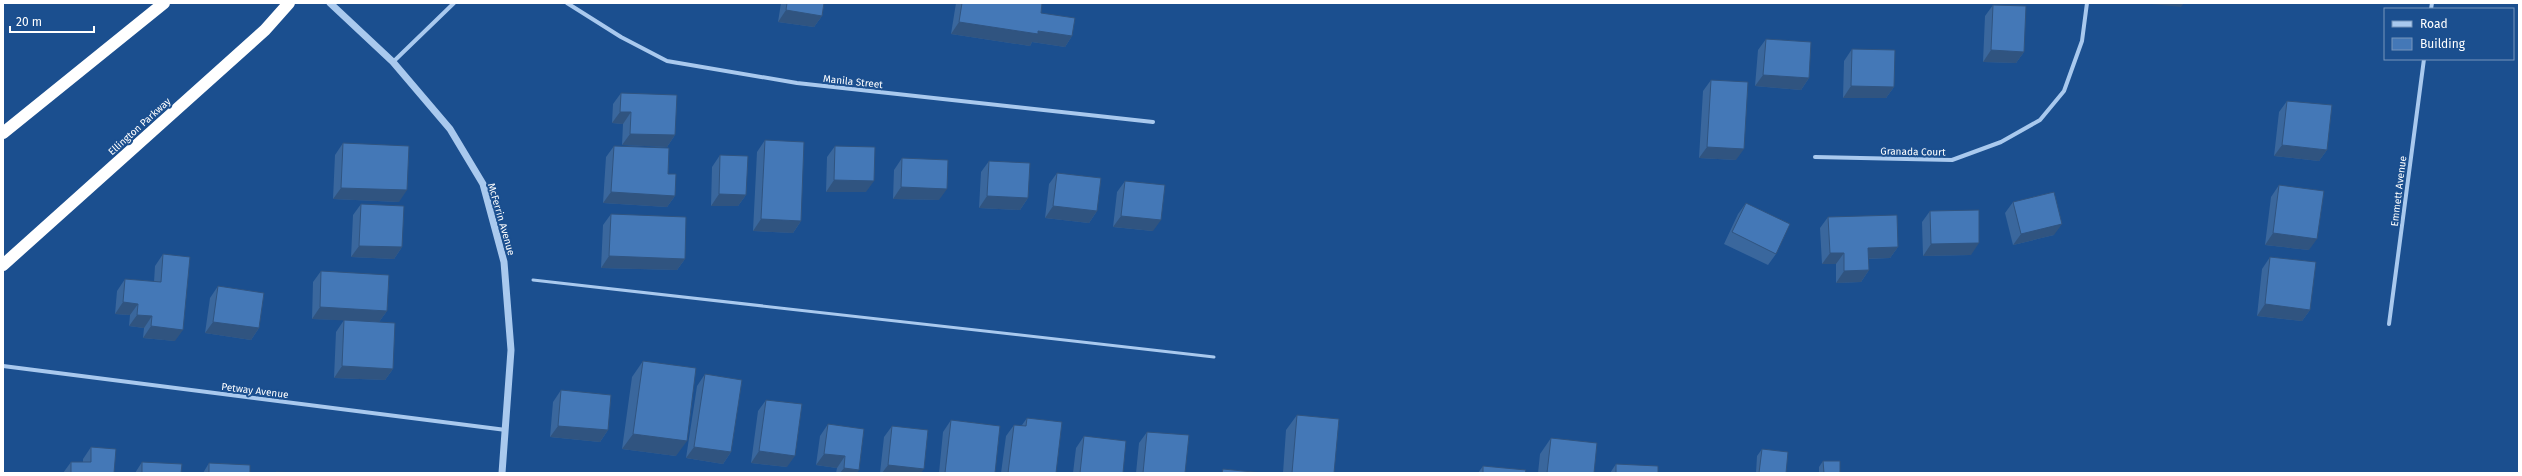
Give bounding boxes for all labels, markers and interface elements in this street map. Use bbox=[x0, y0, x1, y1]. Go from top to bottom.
scale bar bbox=[10, 8, 94, 34]
legend bbox=[2384, 8, 2514, 60]
text: 20 m bbox=[16, 15, 42, 29]
text: Road bbox=[2420, 17, 2448, 31]
text: Building bbox=[2420, 37, 2466, 51]
street label: Manila Street bbox=[822, 73, 884, 91]
street label: Ellington Parkway bbox=[106, 96, 173, 158]
street label: Granada Court bbox=[1880, 145, 1946, 159]
street label: Emmett Avenue bbox=[2389, 155, 2409, 227]
street label: McFerrin Avenue bbox=[485, 182, 517, 257]
street label: Petway Avenue bbox=[221, 381, 289, 401]

